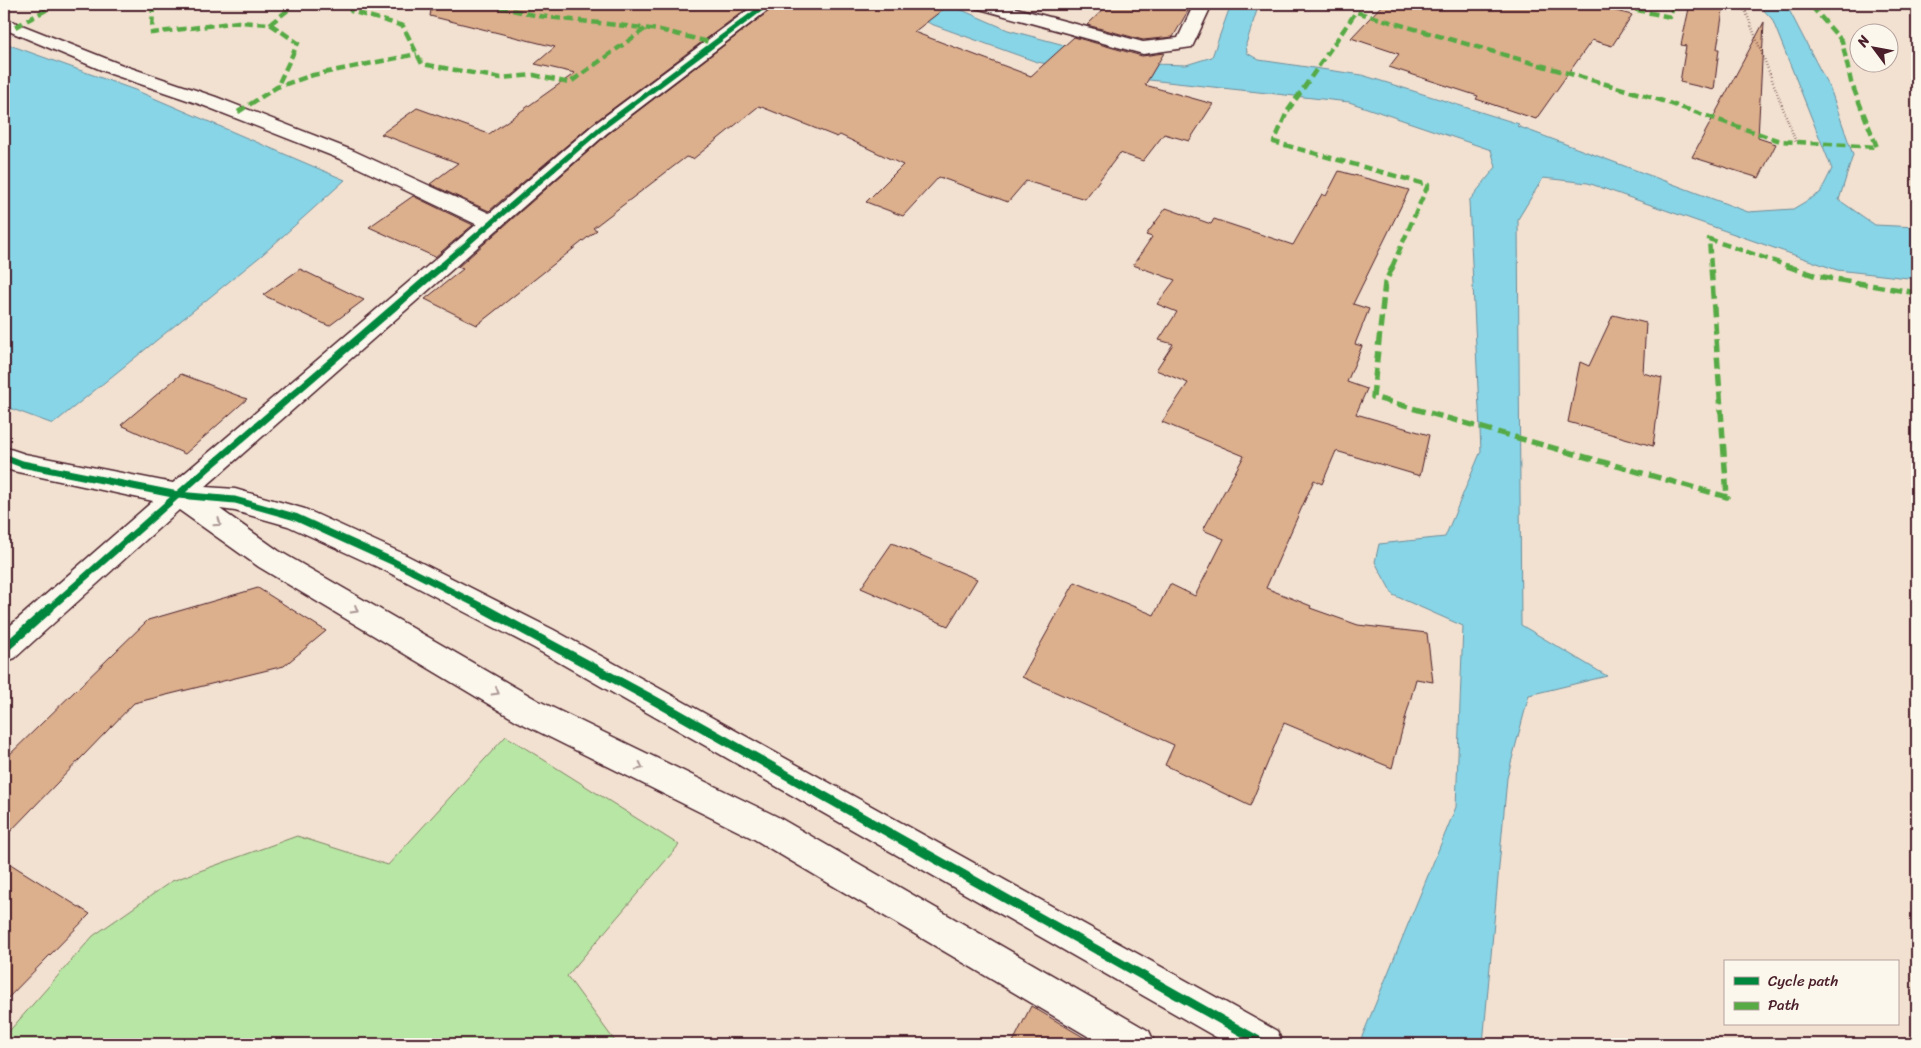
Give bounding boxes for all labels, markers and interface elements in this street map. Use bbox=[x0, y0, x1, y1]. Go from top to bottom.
north arrow bbox=[1848, 22, 1898, 72]
text: N bbox=[1850, 30, 1877, 53]
one-way arrow bbox=[212, 517, 222, 526]
one-way arrow bbox=[350, 604, 359, 614]
one-way arrow bbox=[490, 686, 499, 696]
one-way arrow bbox=[635, 761, 644, 771]
legend bbox=[1724, 960, 1898, 1026]
text: Cycle path bbox=[1768, 968, 1839, 994]
text: Path bbox=[1768, 992, 1799, 1018]

